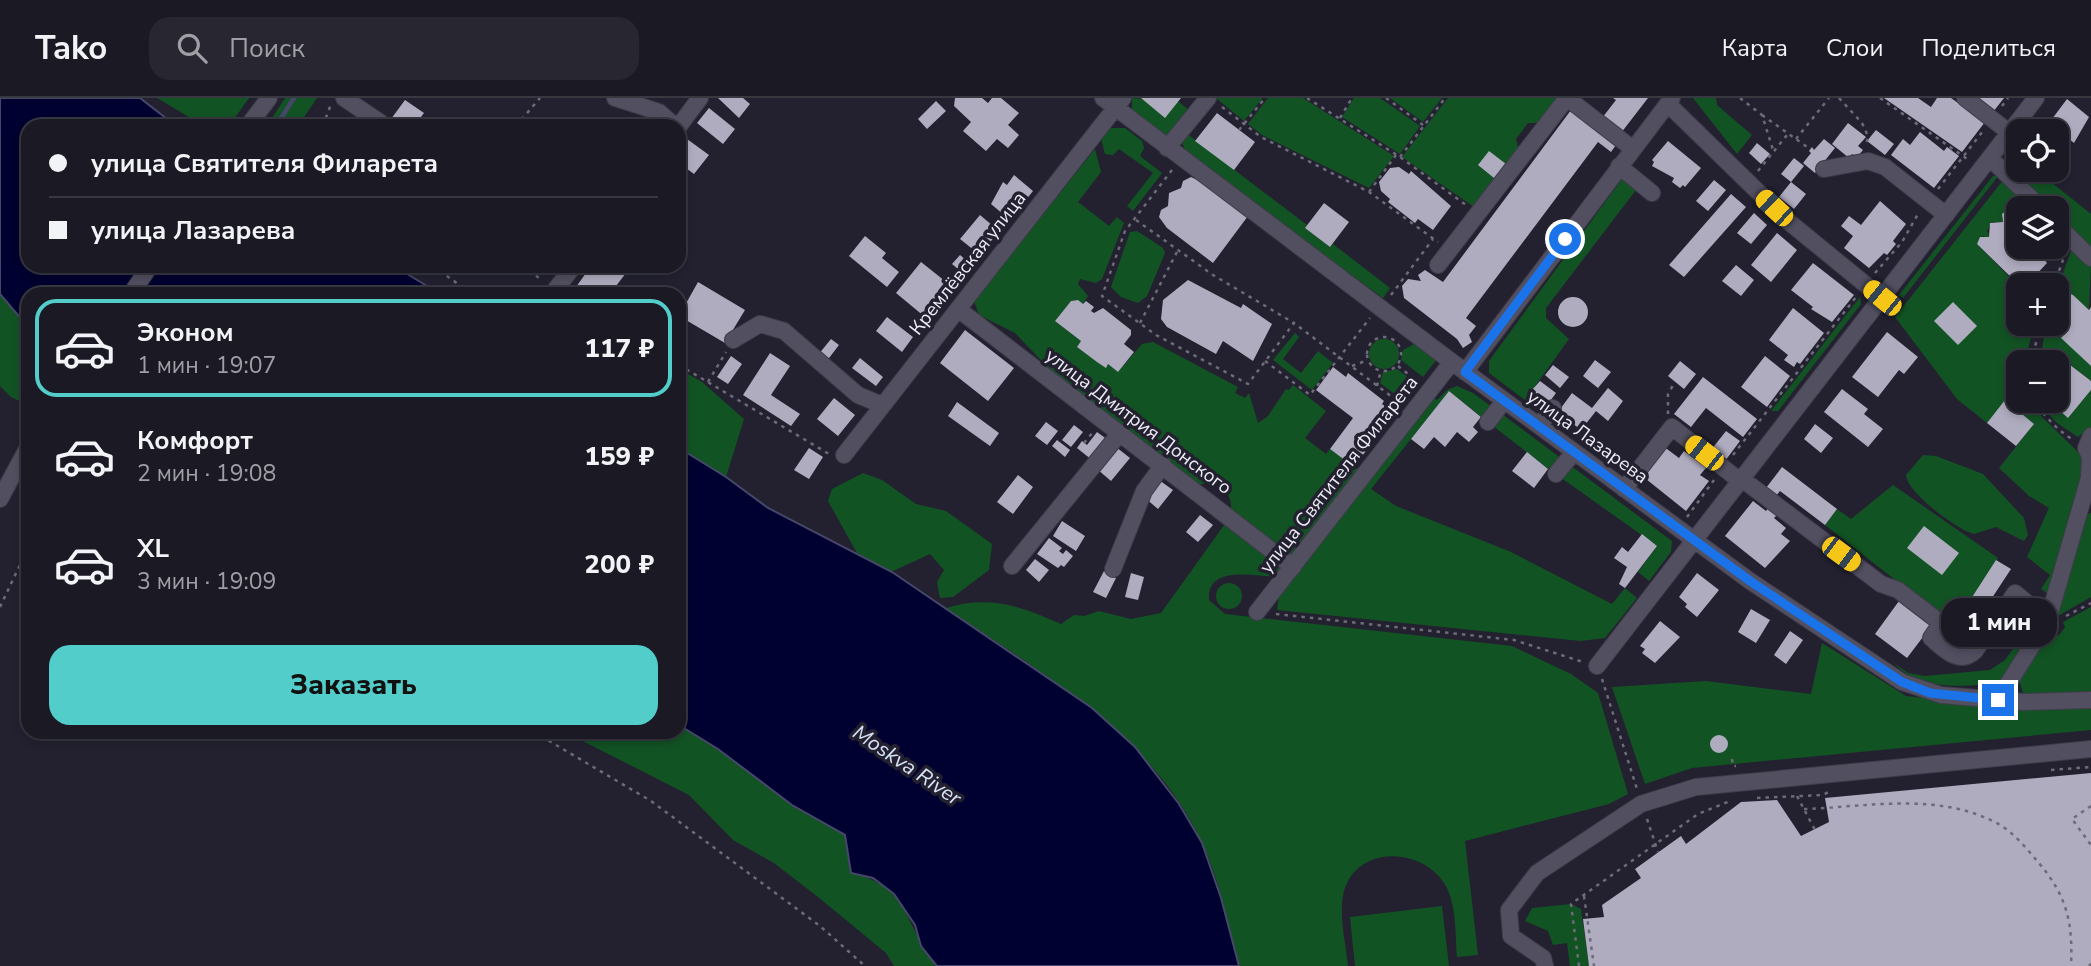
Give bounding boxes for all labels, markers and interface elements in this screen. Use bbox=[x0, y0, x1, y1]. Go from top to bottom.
search box bbox=[149, 17, 639, 80]
text: Tako bbox=[35, 26, 107, 71]
icon: search bbox=[173, 29, 211, 67]
text: Поиск bbox=[229, 31, 305, 66]
text: Карта bbox=[1722, 32, 1788, 64]
text: Слои bbox=[1826, 32, 1883, 64]
text: Поделиться bbox=[1921, 32, 2056, 64]
map controls bbox=[2006, 119, 2069, 413]
button: locate bbox=[2006, 119, 2069, 182]
text: улица Святителя Филарета bbox=[91, 146, 438, 181]
car bbox=[1752, 186, 1797, 230]
street label: Кремлёвская улица bbox=[904, 187, 1032, 341]
button: layers bbox=[2006, 196, 2069, 259]
text: улица Лазарева bbox=[91, 213, 295, 248]
route start bbox=[1549, 223, 1581, 255]
button: + bbox=[2006, 273, 2069, 336]
car bbox=[1860, 277, 1905, 319]
text: Эконом bbox=[137, 315, 234, 350]
icon: car bbox=[53, 317, 116, 380]
text: 117 ₽ bbox=[584, 331, 654, 366]
street label: улица Дмитрия Донского bbox=[1040, 343, 1237, 501]
text: 1 мин · 19:07 bbox=[137, 350, 276, 381]
button: − bbox=[2006, 350, 2069, 413]
street label: улица Святителя Филарета bbox=[1253, 370, 1424, 579]
street label: улица Лазарева bbox=[1521, 384, 1653, 490]
text: Комфорт bbox=[137, 423, 253, 458]
icon: car bbox=[53, 425, 116, 488]
car bbox=[1681, 432, 1728, 474]
text: 159 ₽ bbox=[584, 439, 654, 474]
text: 2 мин · 19:08 bbox=[137, 458, 276, 489]
text: XL bbox=[137, 531, 169, 566]
icon: car bbox=[53, 533, 116, 596]
car bbox=[1818, 533, 1865, 575]
text: 200 ₽ bbox=[584, 547, 654, 582]
text: 3 мин · 19:09 bbox=[137, 566, 276, 597]
callout: 1 мин bbox=[1940, 598, 2056, 648]
text: 1 мин bbox=[1967, 607, 2031, 638]
button: Заказать bbox=[49, 645, 658, 725]
route end bbox=[1982, 684, 2014, 716]
water label: Moskva River bbox=[847, 718, 967, 812]

